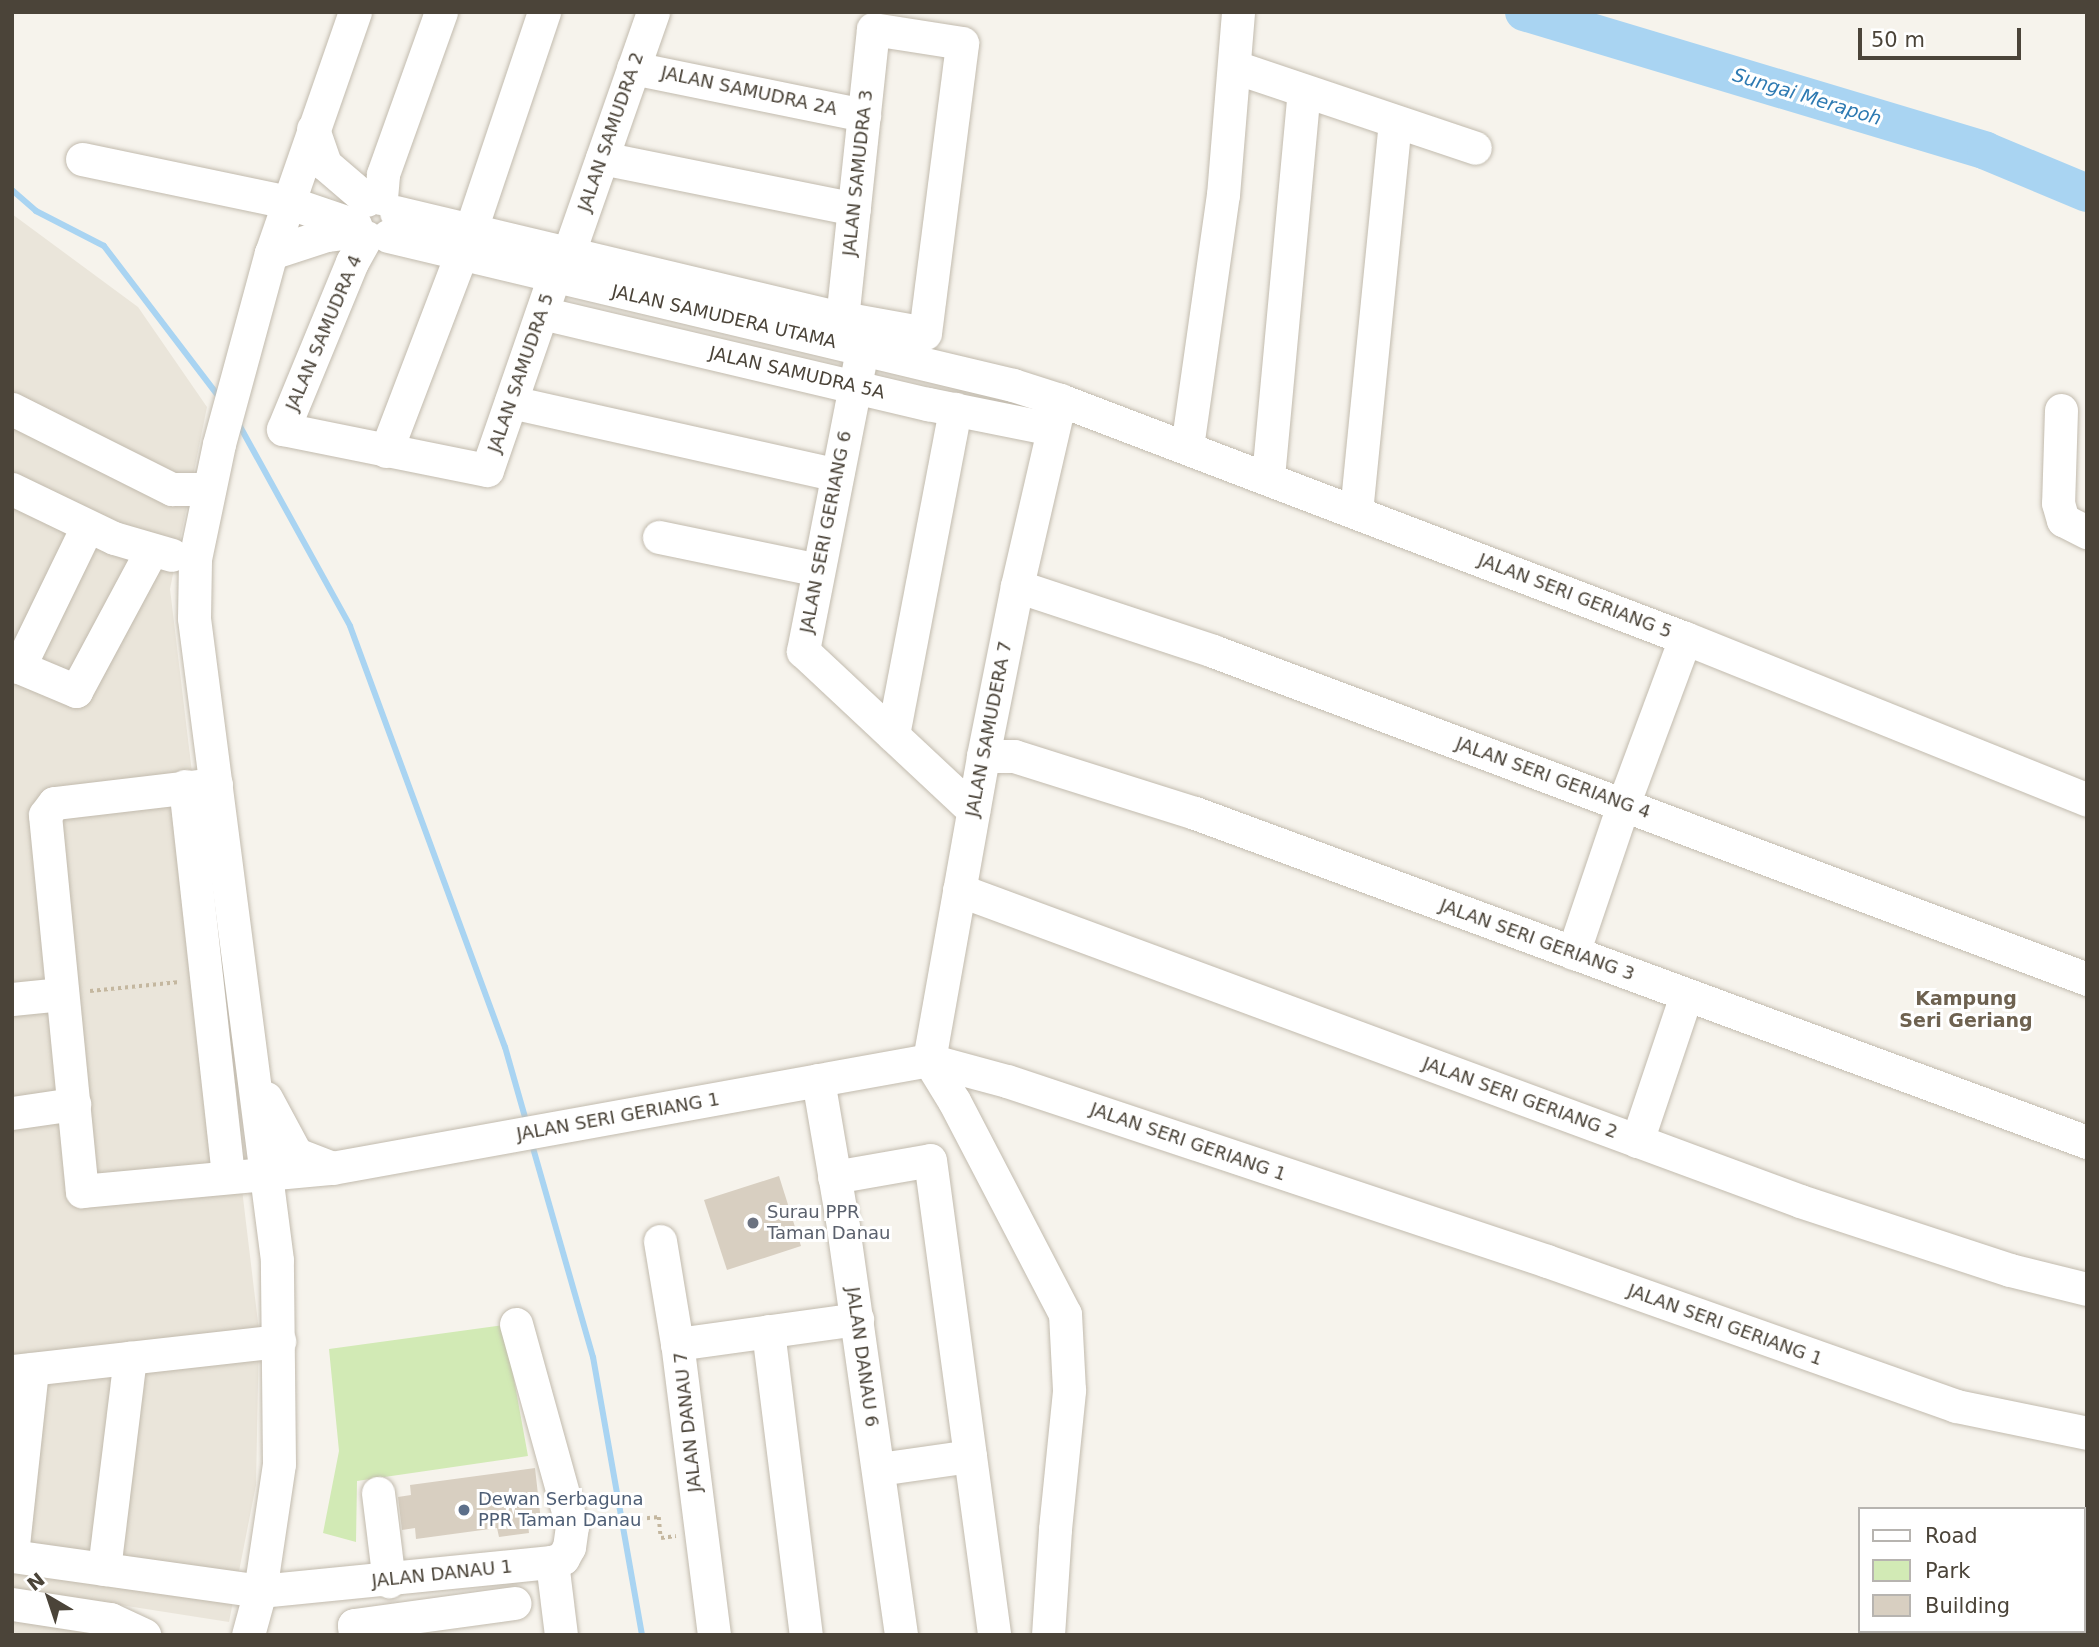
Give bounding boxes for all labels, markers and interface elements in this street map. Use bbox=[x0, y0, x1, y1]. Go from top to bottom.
scale bar bbox=[1861, 14, 2024, 58]
text: 50 m bbox=[1871, 28, 1925, 52]
street label: JALAN SAMUDRA 2 bbox=[574, 49, 648, 215]
street label: JALAN SAMUDRA 2A bbox=[659, 62, 839, 120]
water label: Sungai Merapoh bbox=[1730, 64, 1884, 130]
street label: JALAN SAMUDRA 3 bbox=[839, 89, 877, 257]
street label: JALAN SAMUDRA 4 bbox=[281, 252, 367, 414]
street label: JALAN SAMUDERA UTAMA bbox=[610, 281, 838, 353]
street label: JALAN SAMUDRA 5 bbox=[484, 290, 558, 456]
street label: JALAN SAMUDRA 5A bbox=[707, 342, 887, 404]
street label: JALAN SERI GERIANG 6 bbox=[796, 429, 856, 635]
street label: JALAN SERI GERIANG 5 bbox=[1475, 549, 1675, 643]
street label: JALAN SAMUDERA 7 bbox=[961, 639, 1017, 819]
street label: JALAN SERI GERIANG 4 bbox=[1453, 733, 1653, 823]
street label: JALAN SERI GERIANG 3 bbox=[1437, 895, 1637, 985]
district label: Kampung Seri Geriang bbox=[1899, 988, 2033, 1032]
street label: JALAN SERI GERIANG 2 bbox=[1420, 1053, 1620, 1143]
street label: JALAN SERI GERIANG 1 bbox=[515, 1089, 721, 1145]
street label: JALAN SERI GERIANG 1 bbox=[1087, 1098, 1289, 1186]
place label: Surau PPR Taman Danau bbox=[767, 1202, 890, 1244]
marker: Surau PPR Taman Danau bbox=[745, 1215, 761, 1231]
street label: JALAN SERI GERIANG 1 bbox=[1625, 1280, 1825, 1370]
street label: JALAN DANAU 6 bbox=[841, 1286, 883, 1428]
street label: JALAN DANAU 7 bbox=[670, 1351, 706, 1493]
place label: Dewan Serbaguna PPR Taman Danau bbox=[478, 1489, 643, 1532]
marker: Dewan Serbaguna PPR Taman Danau bbox=[456, 1502, 472, 1518]
legend bbox=[1857, 1507, 2085, 1633]
text: Road bbox=[1925, 1524, 1978, 1548]
street label: JALAN DANAU 1 bbox=[371, 1556, 513, 1592]
text: Park bbox=[1925, 1559, 1970, 1583]
north arrow bbox=[14, 1563, 84, 1633]
text: N bbox=[23, 1568, 49, 1595]
text: Building bbox=[1925, 1594, 2010, 1618]

